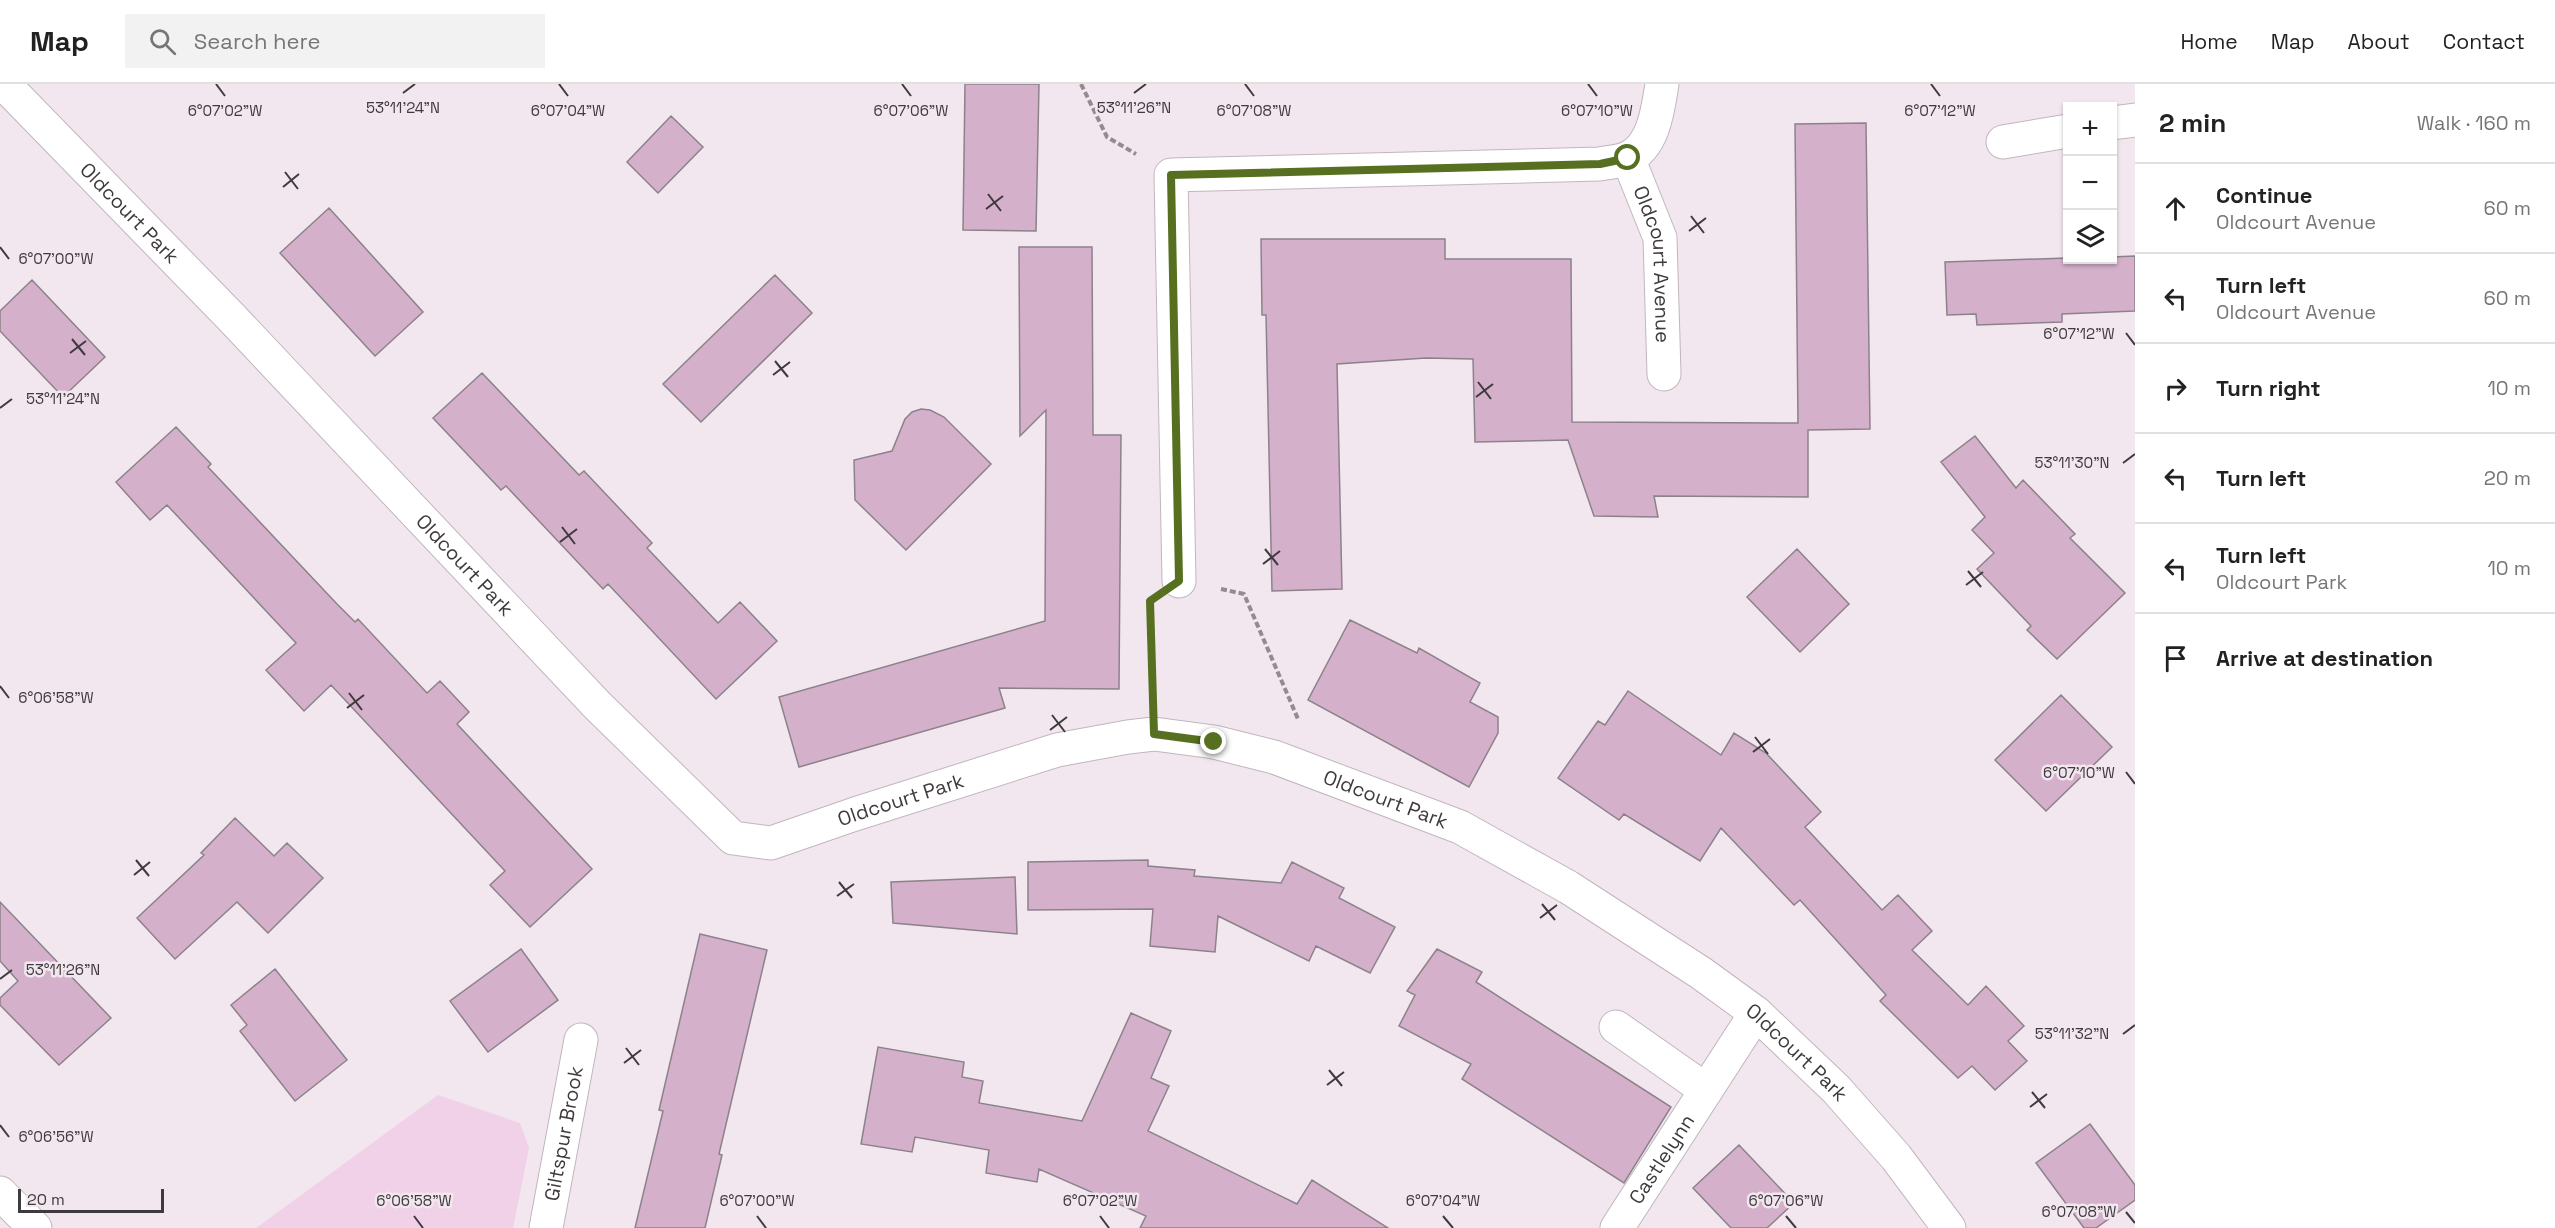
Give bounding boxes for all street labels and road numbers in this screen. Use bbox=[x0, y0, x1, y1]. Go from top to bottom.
street label: Oldcourt Park bbox=[74, 157, 185, 269]
street label: Oldcourt Avenue bbox=[1627, 182, 1676, 343]
street label: Oldcourt Park bbox=[410, 508, 519, 622]
street label: Oldcourt Park bbox=[1320, 764, 1452, 834]
street label: Oldcourt Park bbox=[834, 767, 967, 832]
street label: Oldcourt Park bbox=[1741, 997, 1854, 1107]
street label: Giltspur Brook bbox=[538, 1064, 589, 1203]
street label: Castlelynn bbox=[1623, 1109, 1700, 1209]

